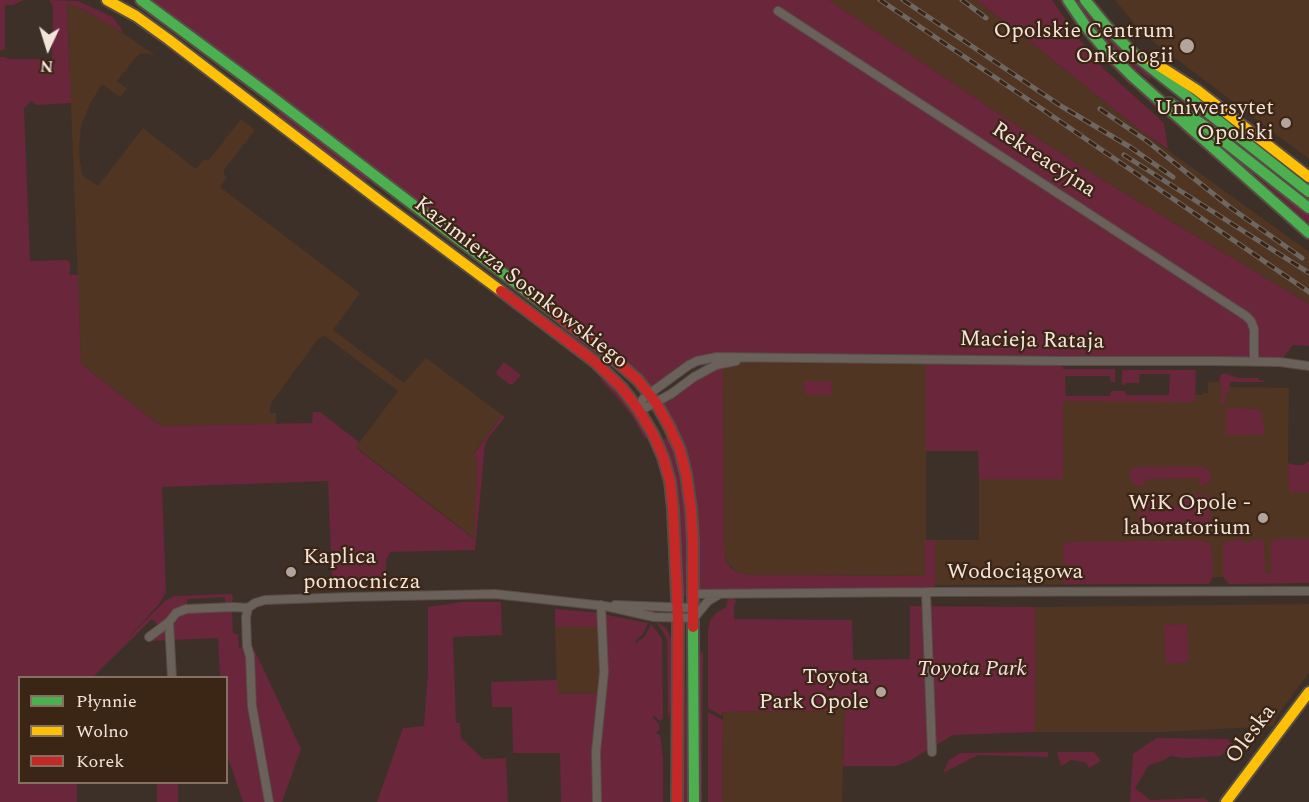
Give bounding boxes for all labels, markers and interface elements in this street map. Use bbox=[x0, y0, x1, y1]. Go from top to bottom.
north arrow bbox=[18, 18, 78, 78]
place label: Opolskie Centrum Onkologii bbox=[994, 20, 1174, 72]
marker: Opolskie Centrum Onkologii bbox=[1178, 37, 1196, 55]
text: N bbox=[39, 54, 54, 78]
place label: Uniwersytet Opolski bbox=[1155, 97, 1274, 148]
marker: Uniwersytet Opolski bbox=[1279, 116, 1293, 130]
street label: Rekreacyjna bbox=[986, 117, 1100, 205]
street label: Kazimierza Sosnkowskiego bbox=[408, 192, 632, 376]
street label: Macieja Rataja bbox=[959, 328, 1105, 356]
place label: WiK Opole - laboratorium bbox=[1123, 492, 1251, 544]
marker: WiK Opole - laboratorium bbox=[1256, 511, 1270, 525]
place label: Kaplica pomocnicza bbox=[303, 546, 420, 598]
street label: Wodociągowa bbox=[947, 561, 1083, 587]
marker: Kaplica pomocnicza bbox=[284, 565, 298, 579]
park label: Toyota Park bbox=[917, 658, 1027, 684]
place label: Toyota Park Opole bbox=[759, 666, 869, 718]
legend bbox=[18, 676, 228, 784]
marker: Toyota Park Opole bbox=[874, 685, 888, 699]
text: Płynnie bbox=[76, 688, 137, 715]
street label: Oleska bbox=[1221, 700, 1283, 770]
text: Wolno bbox=[76, 718, 129, 745]
text: Korek bbox=[76, 748, 124, 775]

